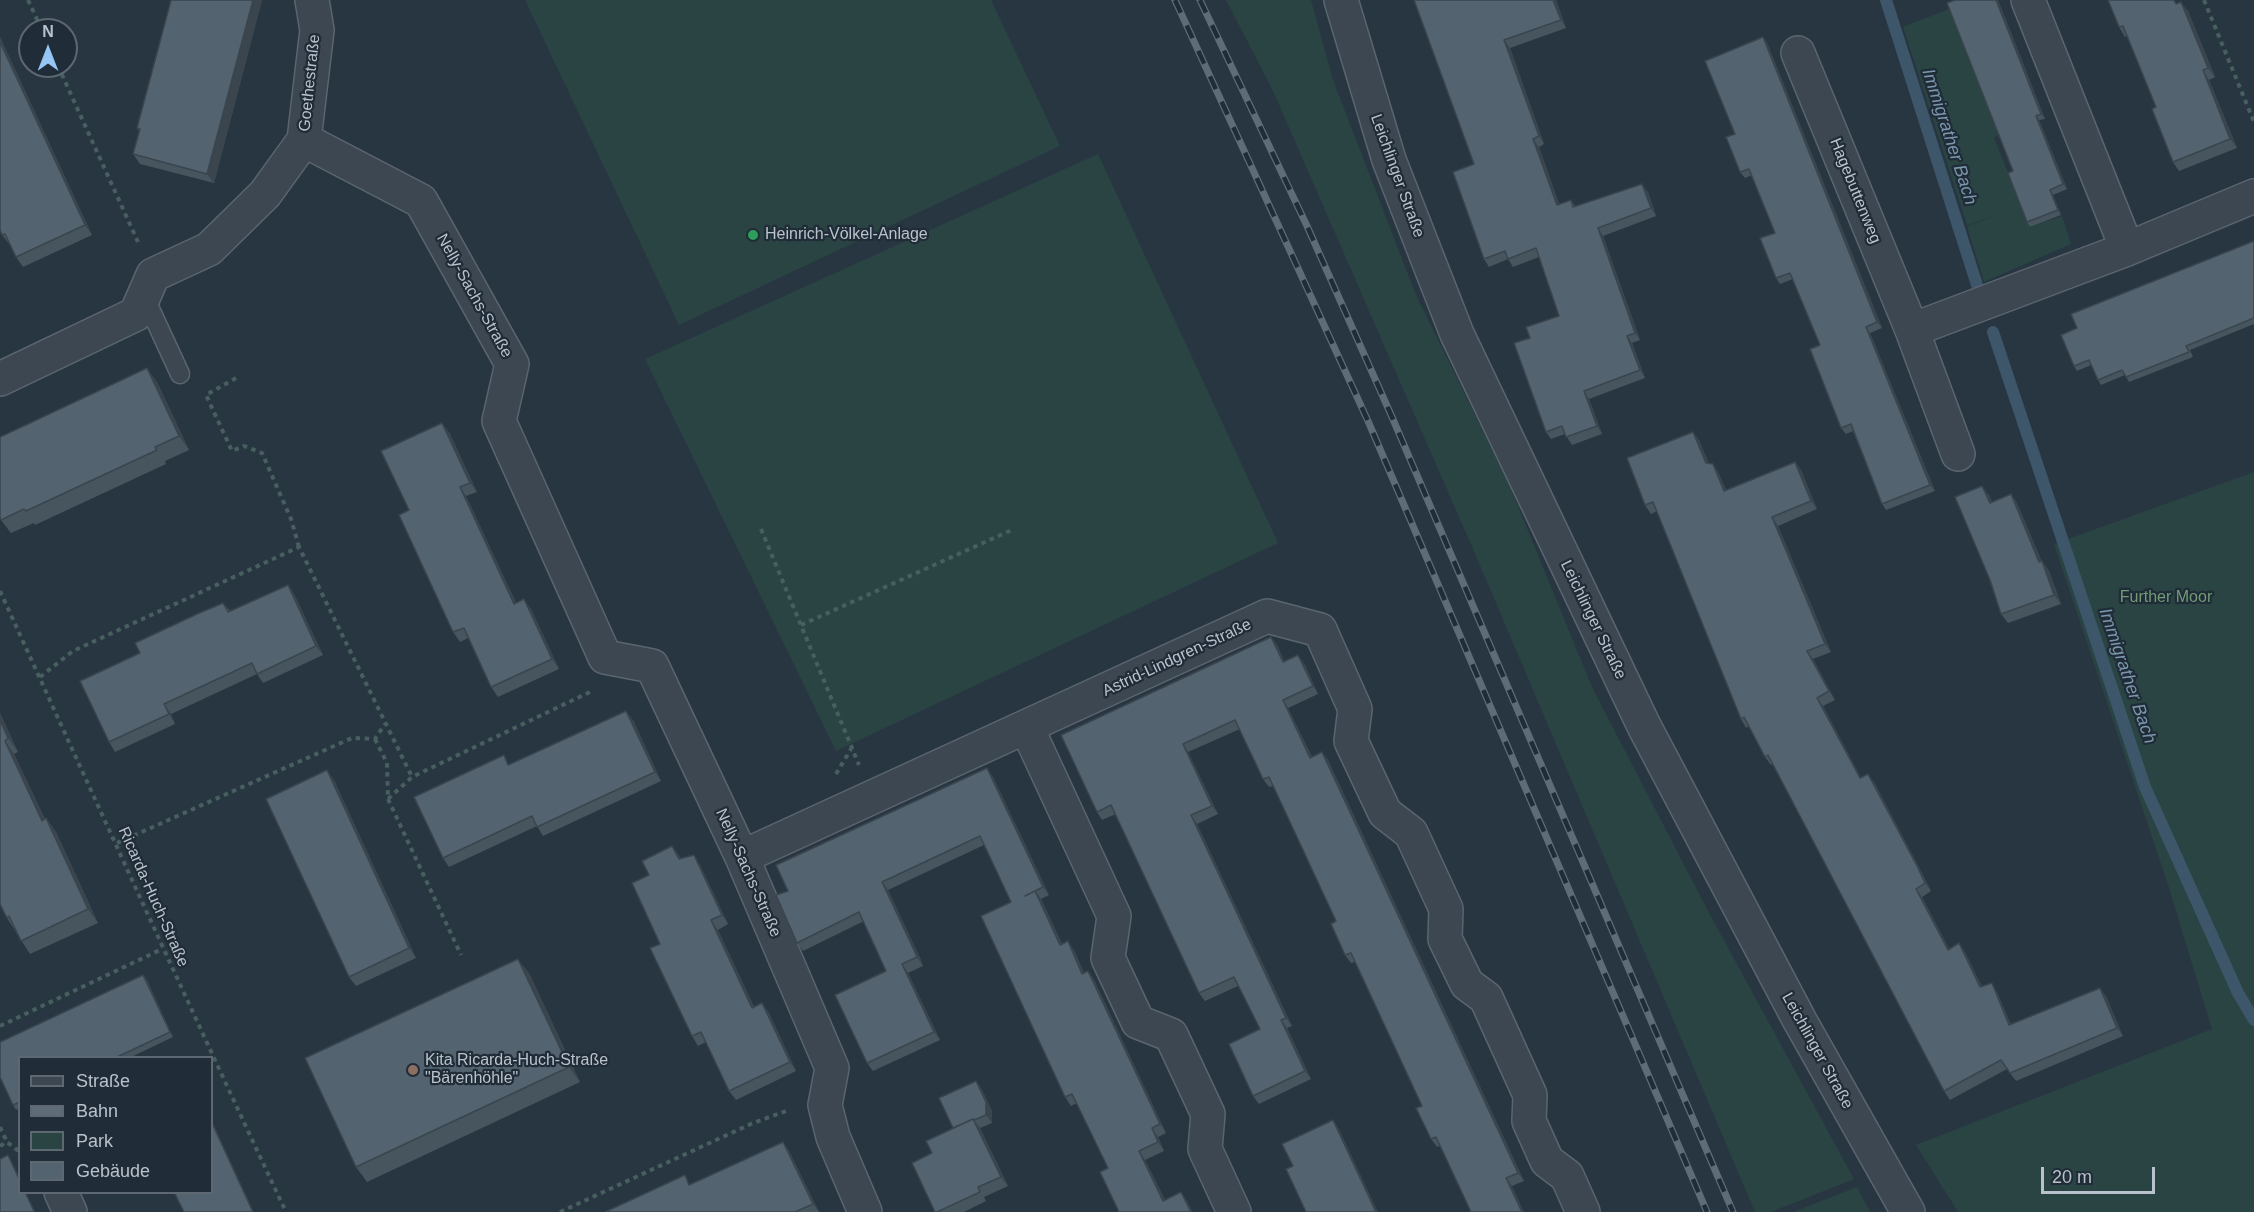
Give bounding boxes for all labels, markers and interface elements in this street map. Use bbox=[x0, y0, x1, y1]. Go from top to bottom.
north arrow bbox=[18, 18, 78, 78]
text: N bbox=[42, 23, 54, 40]
street label: Goethestraße bbox=[295, 33, 325, 133]
water label: Immigrather Bach bbox=[1917, 66, 1981, 208]
street label: Leichlinger Straße bbox=[1366, 112, 1428, 240]
street label: Hagebuttenweg bbox=[1825, 135, 1885, 247]
place label: Heinrich-Völkel-Anlage bbox=[765, 225, 928, 245]
marker: Heinrich-Völkel-Anlage bbox=[746, 228, 760, 242]
street label: Nelly-Sachs-Straße bbox=[432, 231, 516, 361]
street label: Leichlinger Straße bbox=[1556, 557, 1630, 683]
park label: Further Moor bbox=[2120, 588, 2212, 608]
water label: Immigrather Bach bbox=[2094, 605, 2160, 747]
street label: Astrid-Lindgren-Straße bbox=[1100, 615, 1254, 701]
street label: Nelly-Sachs-Straße bbox=[711, 806, 785, 940]
street label: Ricarda-Huch-Straße bbox=[113, 824, 193, 970]
street label: Leichlinger Straße bbox=[1777, 990, 1857, 1112]
place label: Kita Ricarda-Huch-Straße "Bärenhöhle" bbox=[425, 1051, 608, 1089]
legend bbox=[18, 1056, 213, 1194]
marker: Kita Ricarda-Huch-Straße "Bärenhöhle" bbox=[406, 1063, 420, 1077]
text: Straße bbox=[76, 1071, 130, 1091]
text: Bahn bbox=[76, 1101, 118, 1121]
text: Park bbox=[76, 1131, 113, 1151]
scale bar bbox=[2044, 1155, 2158, 1193]
text: Gebäude bbox=[76, 1161, 150, 1181]
text: 20 m bbox=[2052, 1167, 2092, 1187]

